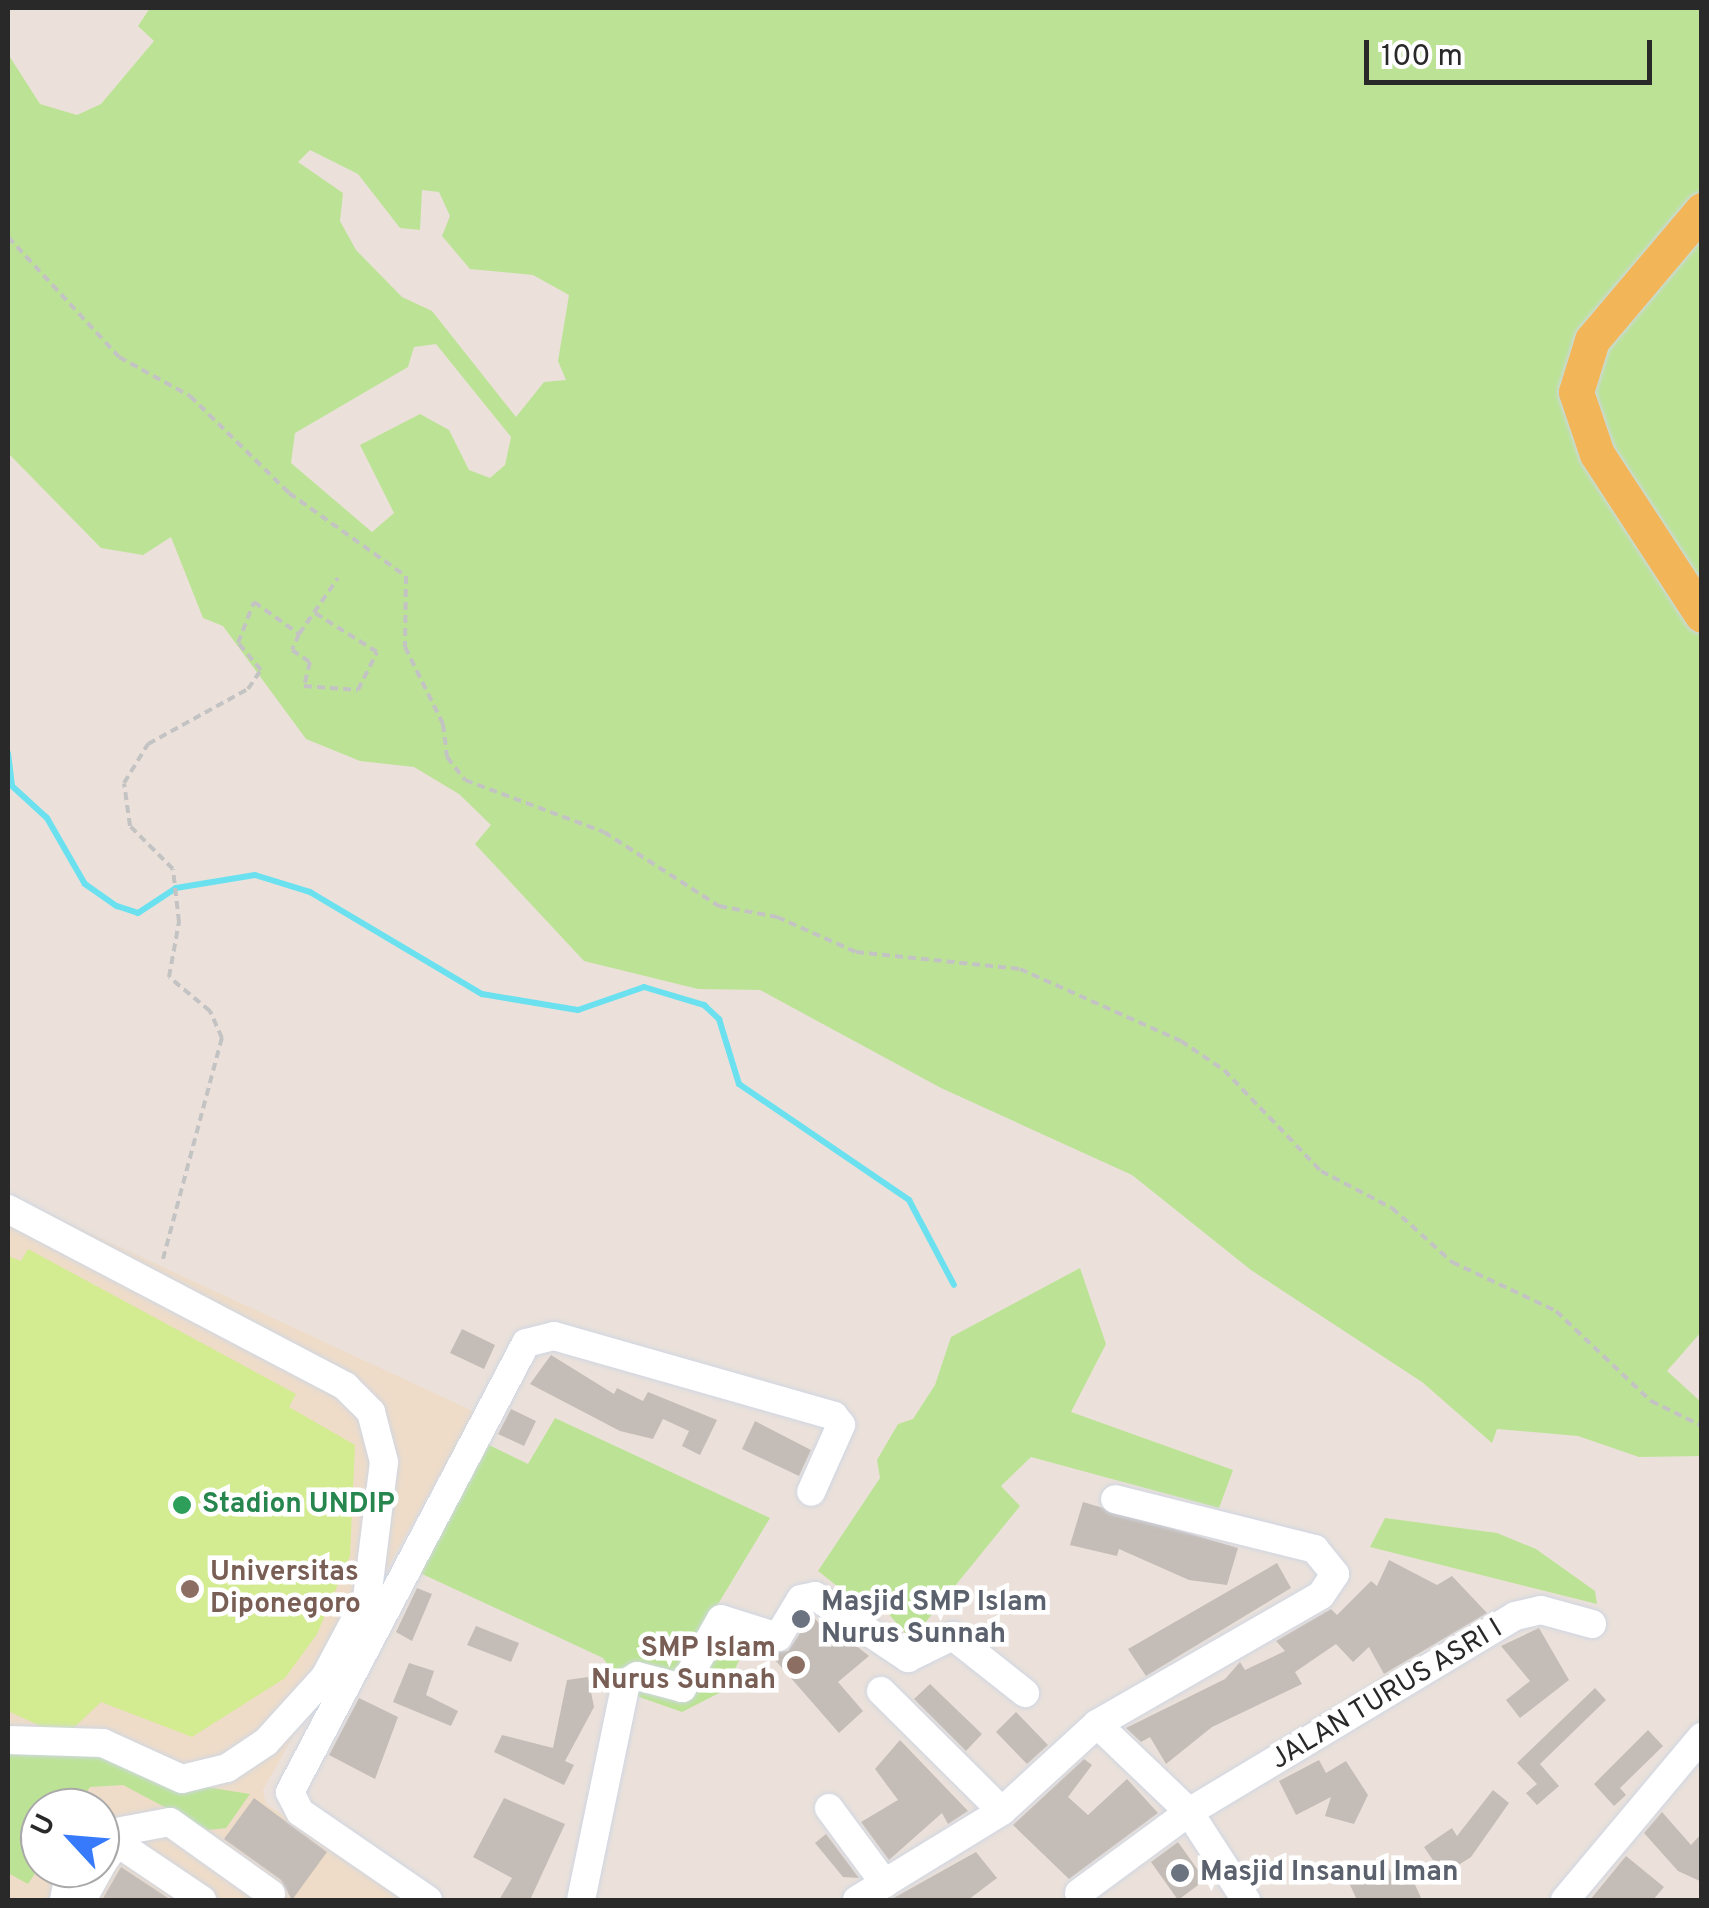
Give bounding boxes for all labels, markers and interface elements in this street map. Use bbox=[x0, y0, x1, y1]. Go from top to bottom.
scale bar bbox=[1369, 20, 1656, 82]
text: 100 m bbox=[1381, 39, 1463, 76]
place label: Stadion UNDIP bbox=[202, 1488, 395, 1522]
marker: Stadion UNDIP bbox=[171, 1494, 193, 1516]
place label: Universitas Diponegoro bbox=[210, 1556, 361, 1622]
marker: Universitas Diponegoro bbox=[179, 1578, 201, 1600]
place label: Masjid SMP Islam Nurus Sunnah bbox=[821, 1586, 1047, 1652]
marker: Masjid SMP Islam Nurus Sunnah bbox=[790, 1608, 812, 1630]
street label: JALAN TURUS ASRI I bbox=[1264, 1612, 1510, 1778]
place label: SMP Islam Nurus Sunnah bbox=[591, 1632, 776, 1698]
marker: SMP Islam Nurus Sunnah bbox=[785, 1654, 807, 1676]
north arrow bbox=[20, 1788, 120, 1888]
text: U bbox=[24, 1809, 65, 1843]
place label: Masjid Insanul Iman bbox=[1200, 1856, 1459, 1890]
marker: Masjid Insanul Iman bbox=[1169, 1862, 1191, 1884]

